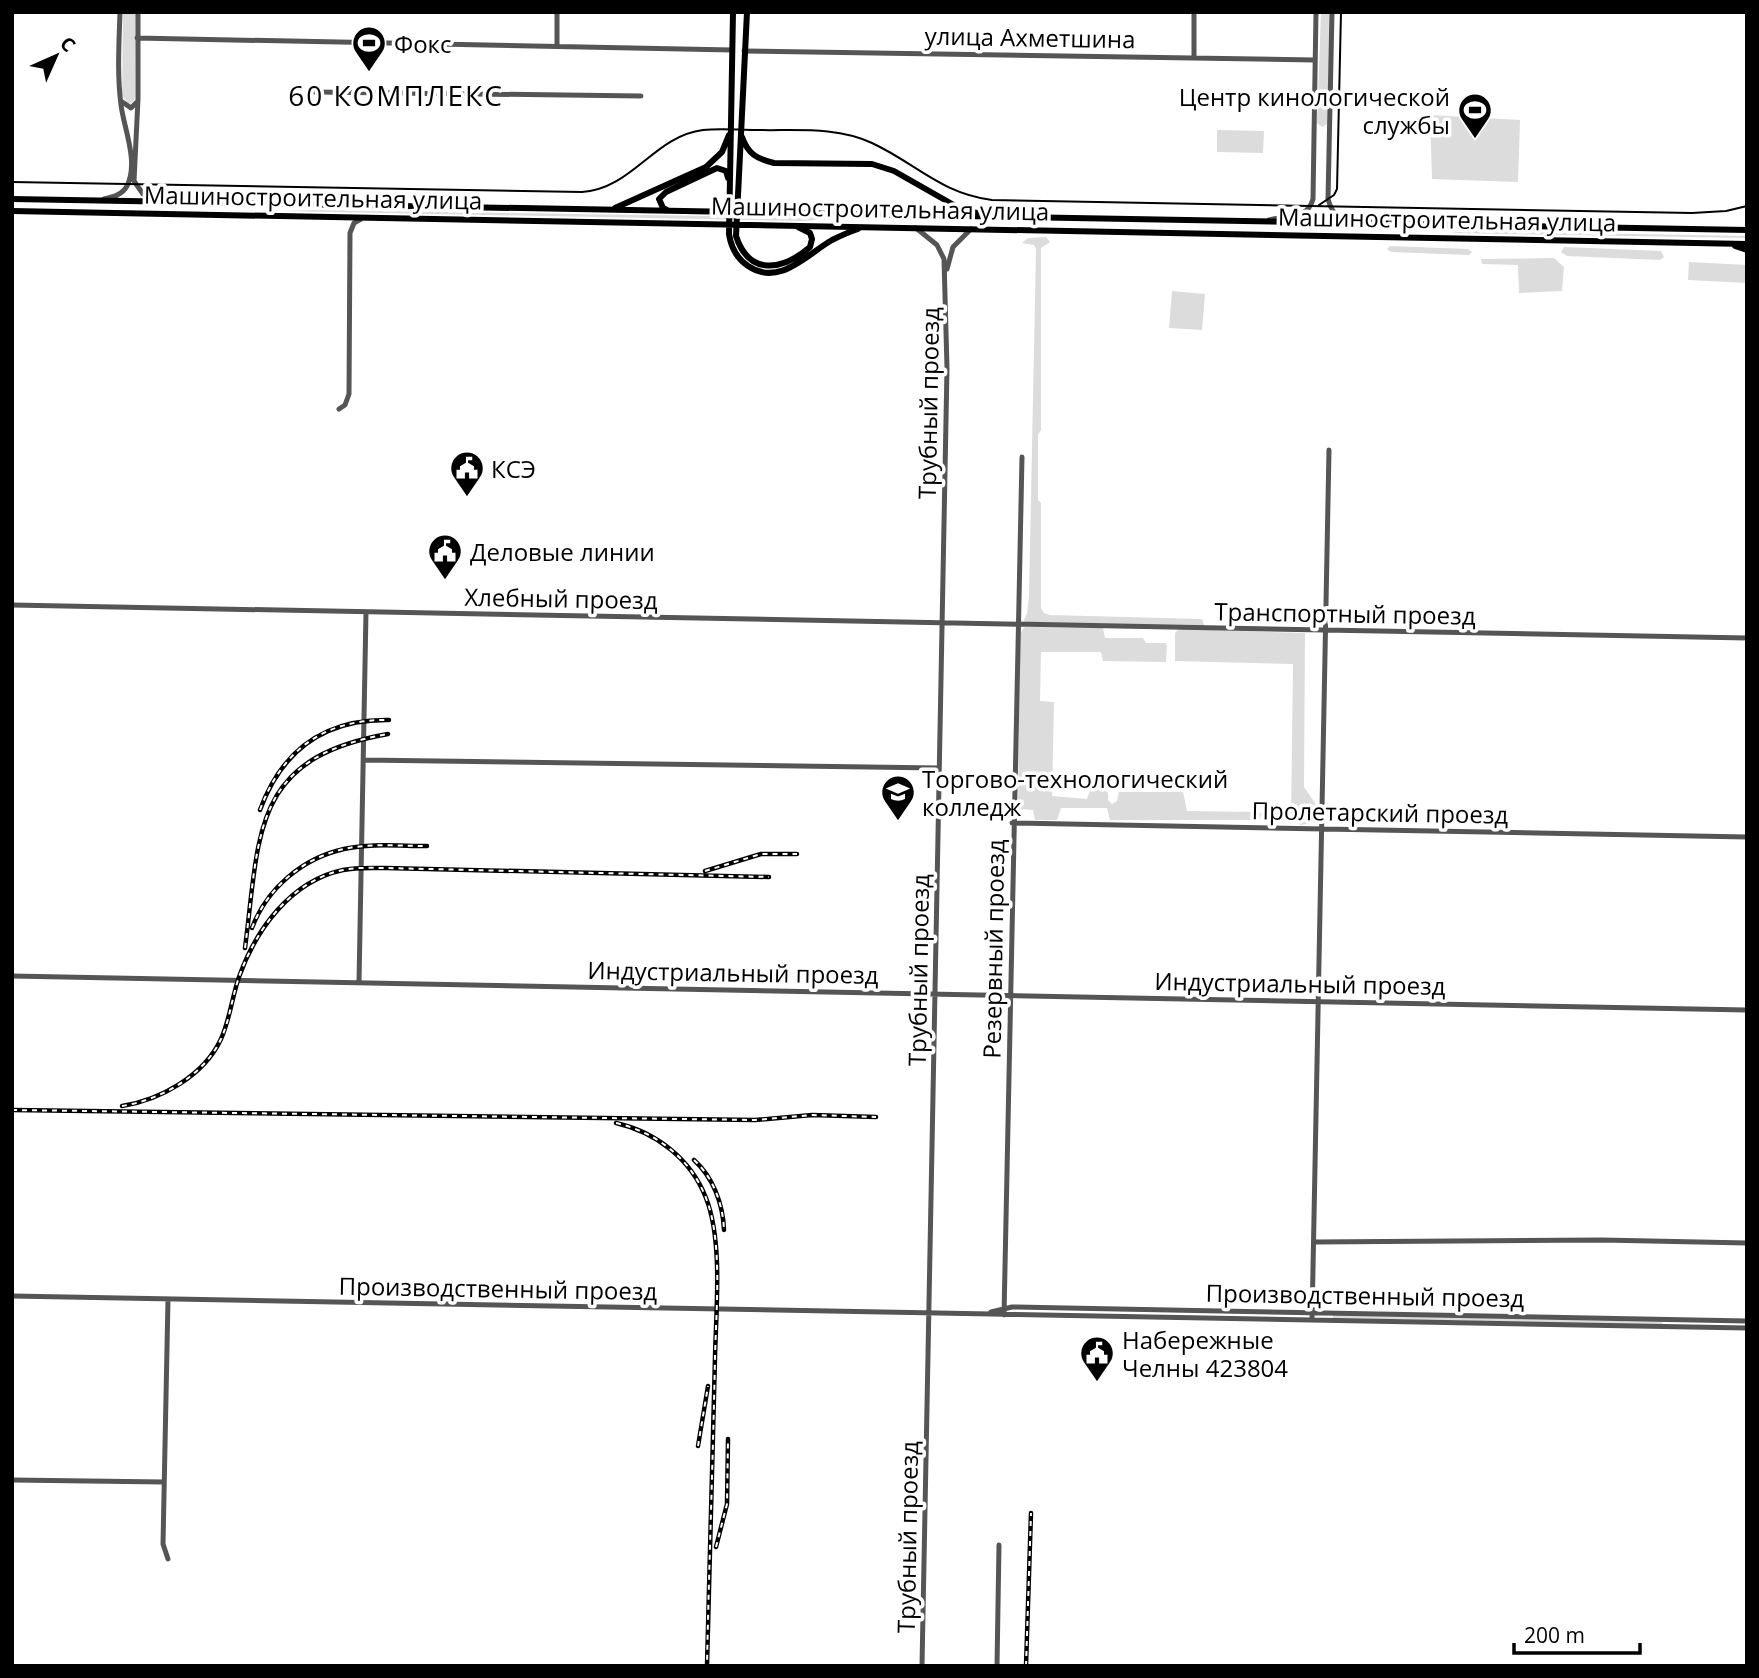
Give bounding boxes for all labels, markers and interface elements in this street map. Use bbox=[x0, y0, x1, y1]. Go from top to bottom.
street label: улица Ахметшина bbox=[924, 19, 1136, 55]
north arrow bbox=[21, 21, 91, 91]
sports icon: Фокс bbox=[350, 24, 388, 73]
place label: Фокс bbox=[394, 27, 451, 60]
text: С bbox=[55, 31, 81, 57]
district label: 60 КОМПЛЕКС bbox=[288, 76, 504, 114]
place label: Центр кинологической службы bbox=[1179, 80, 1450, 141]
sports icon: Центр кинологической службы bbox=[1456, 91, 1494, 140]
street label: Машиностроительная улица bbox=[144, 178, 482, 216]
street label: Машиностроительная улица bbox=[711, 189, 1049, 227]
street label: Машиностроительная улица bbox=[1278, 200, 1616, 238]
street label: Трубный проезд bbox=[910, 306, 946, 499]
public building icon: КСЭ bbox=[448, 449, 486, 498]
place label: КСЭ bbox=[491, 452, 536, 485]
public building icon: Деловые линии bbox=[426, 532, 464, 581]
place label: Деловые линии bbox=[470, 535, 655, 568]
street label: Хлебный проезд bbox=[464, 580, 658, 616]
street label: Транспортный проезд bbox=[1214, 594, 1476, 632]
place label: Торгово-технологический колледж bbox=[922, 762, 1228, 823]
school or university icon: Торгово-технологический колледж bbox=[879, 773, 917, 822]
street label: Пролетарский проезд bbox=[1251, 793, 1509, 831]
street label: Резервный проезд bbox=[975, 839, 1011, 1059]
street label: Трубный проезд bbox=[900, 873, 936, 1066]
street label: Индустриальный проезд bbox=[587, 953, 879, 991]
street label: Индустриальный проезд bbox=[1154, 964, 1446, 1002]
street label: Производственный проезд bbox=[338, 1269, 658, 1307]
street label: Производственный проезд bbox=[1205, 1276, 1525, 1314]
place label: Набережные Челны 423804 bbox=[1122, 1323, 1288, 1384]
public building icon: Набережные Челны 423804 bbox=[1078, 1334, 1116, 1383]
street label: Трубный проезд bbox=[889, 1440, 925, 1633]
scale bar bbox=[1514, 1612, 1640, 1656]
text: 200 m bbox=[1524, 1621, 1585, 1649]

